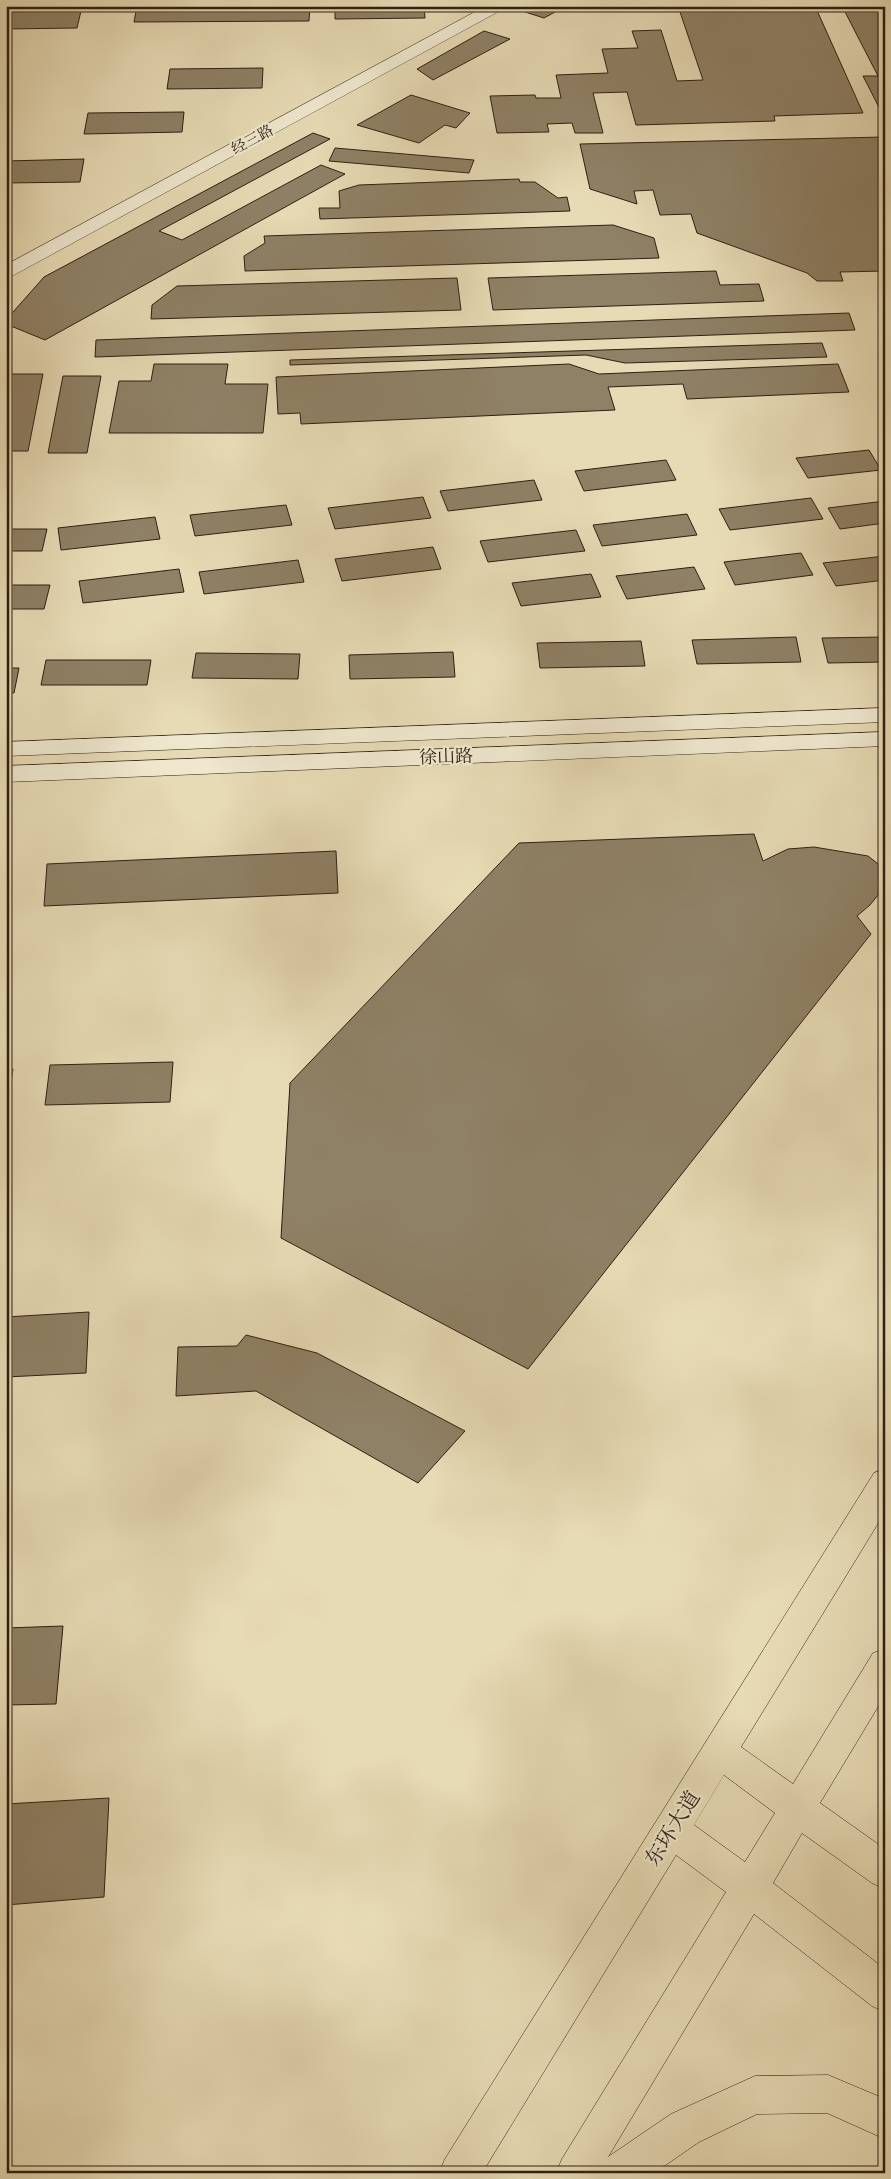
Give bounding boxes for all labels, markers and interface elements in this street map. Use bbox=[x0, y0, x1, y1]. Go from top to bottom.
street label: 经三路 bbox=[228, 120, 276, 158]
street label: 徐山路 bbox=[419, 744, 473, 768]
street label: 东环大道 bbox=[638, 1785, 706, 1871]

